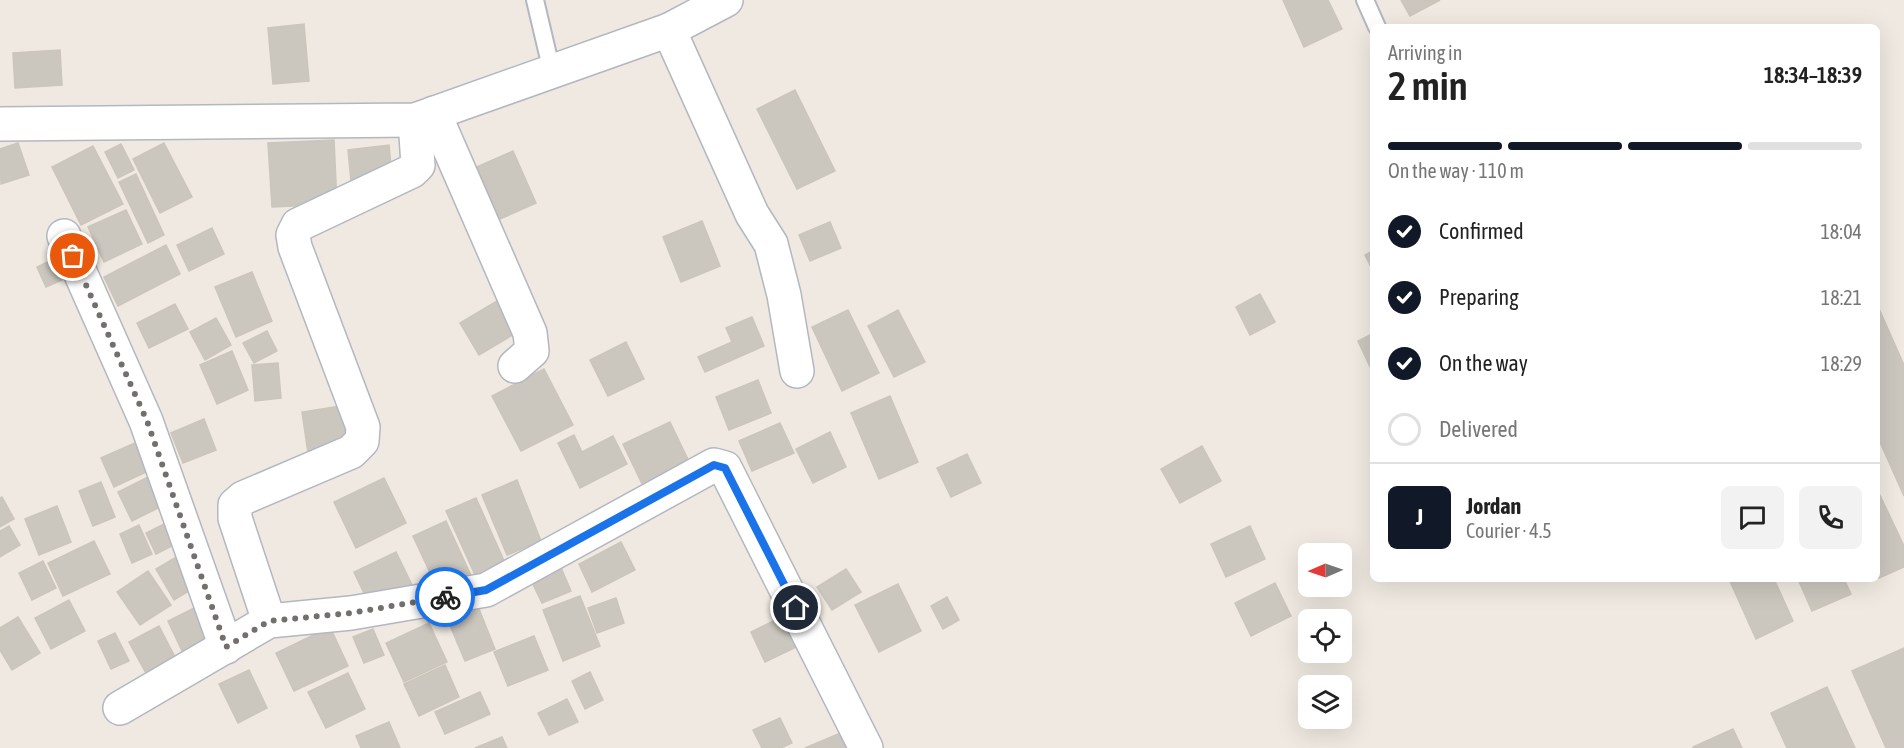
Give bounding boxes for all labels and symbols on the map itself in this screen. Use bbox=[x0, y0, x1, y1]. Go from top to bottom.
pin bbox=[47, 230, 98, 281]
north arrow bbox=[1298, 543, 1352, 597]
courier bbox=[415, 567, 475, 627]
pin bbox=[770, 582, 821, 633]

